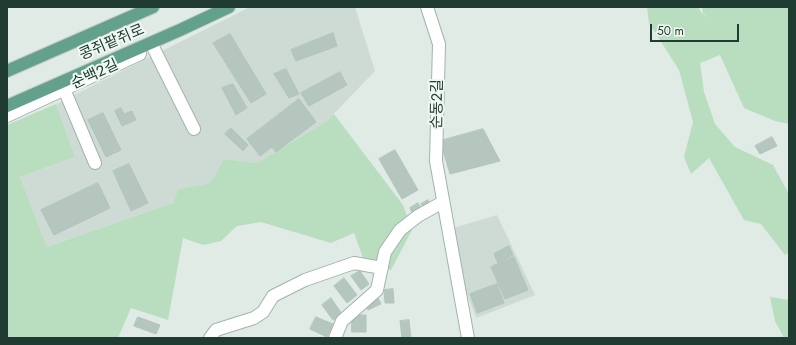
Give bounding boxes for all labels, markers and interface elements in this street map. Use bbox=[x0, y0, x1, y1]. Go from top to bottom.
scale bar bbox=[652, 16, 741, 42]
street label: 콩쥐팥쥐로 bbox=[77, 21, 147, 65]
text: 50 m bbox=[657, 22, 684, 40]
street label: 순백2길 bbox=[69, 56, 121, 94]
street label: 순동2길 bbox=[429, 79, 447, 129]

